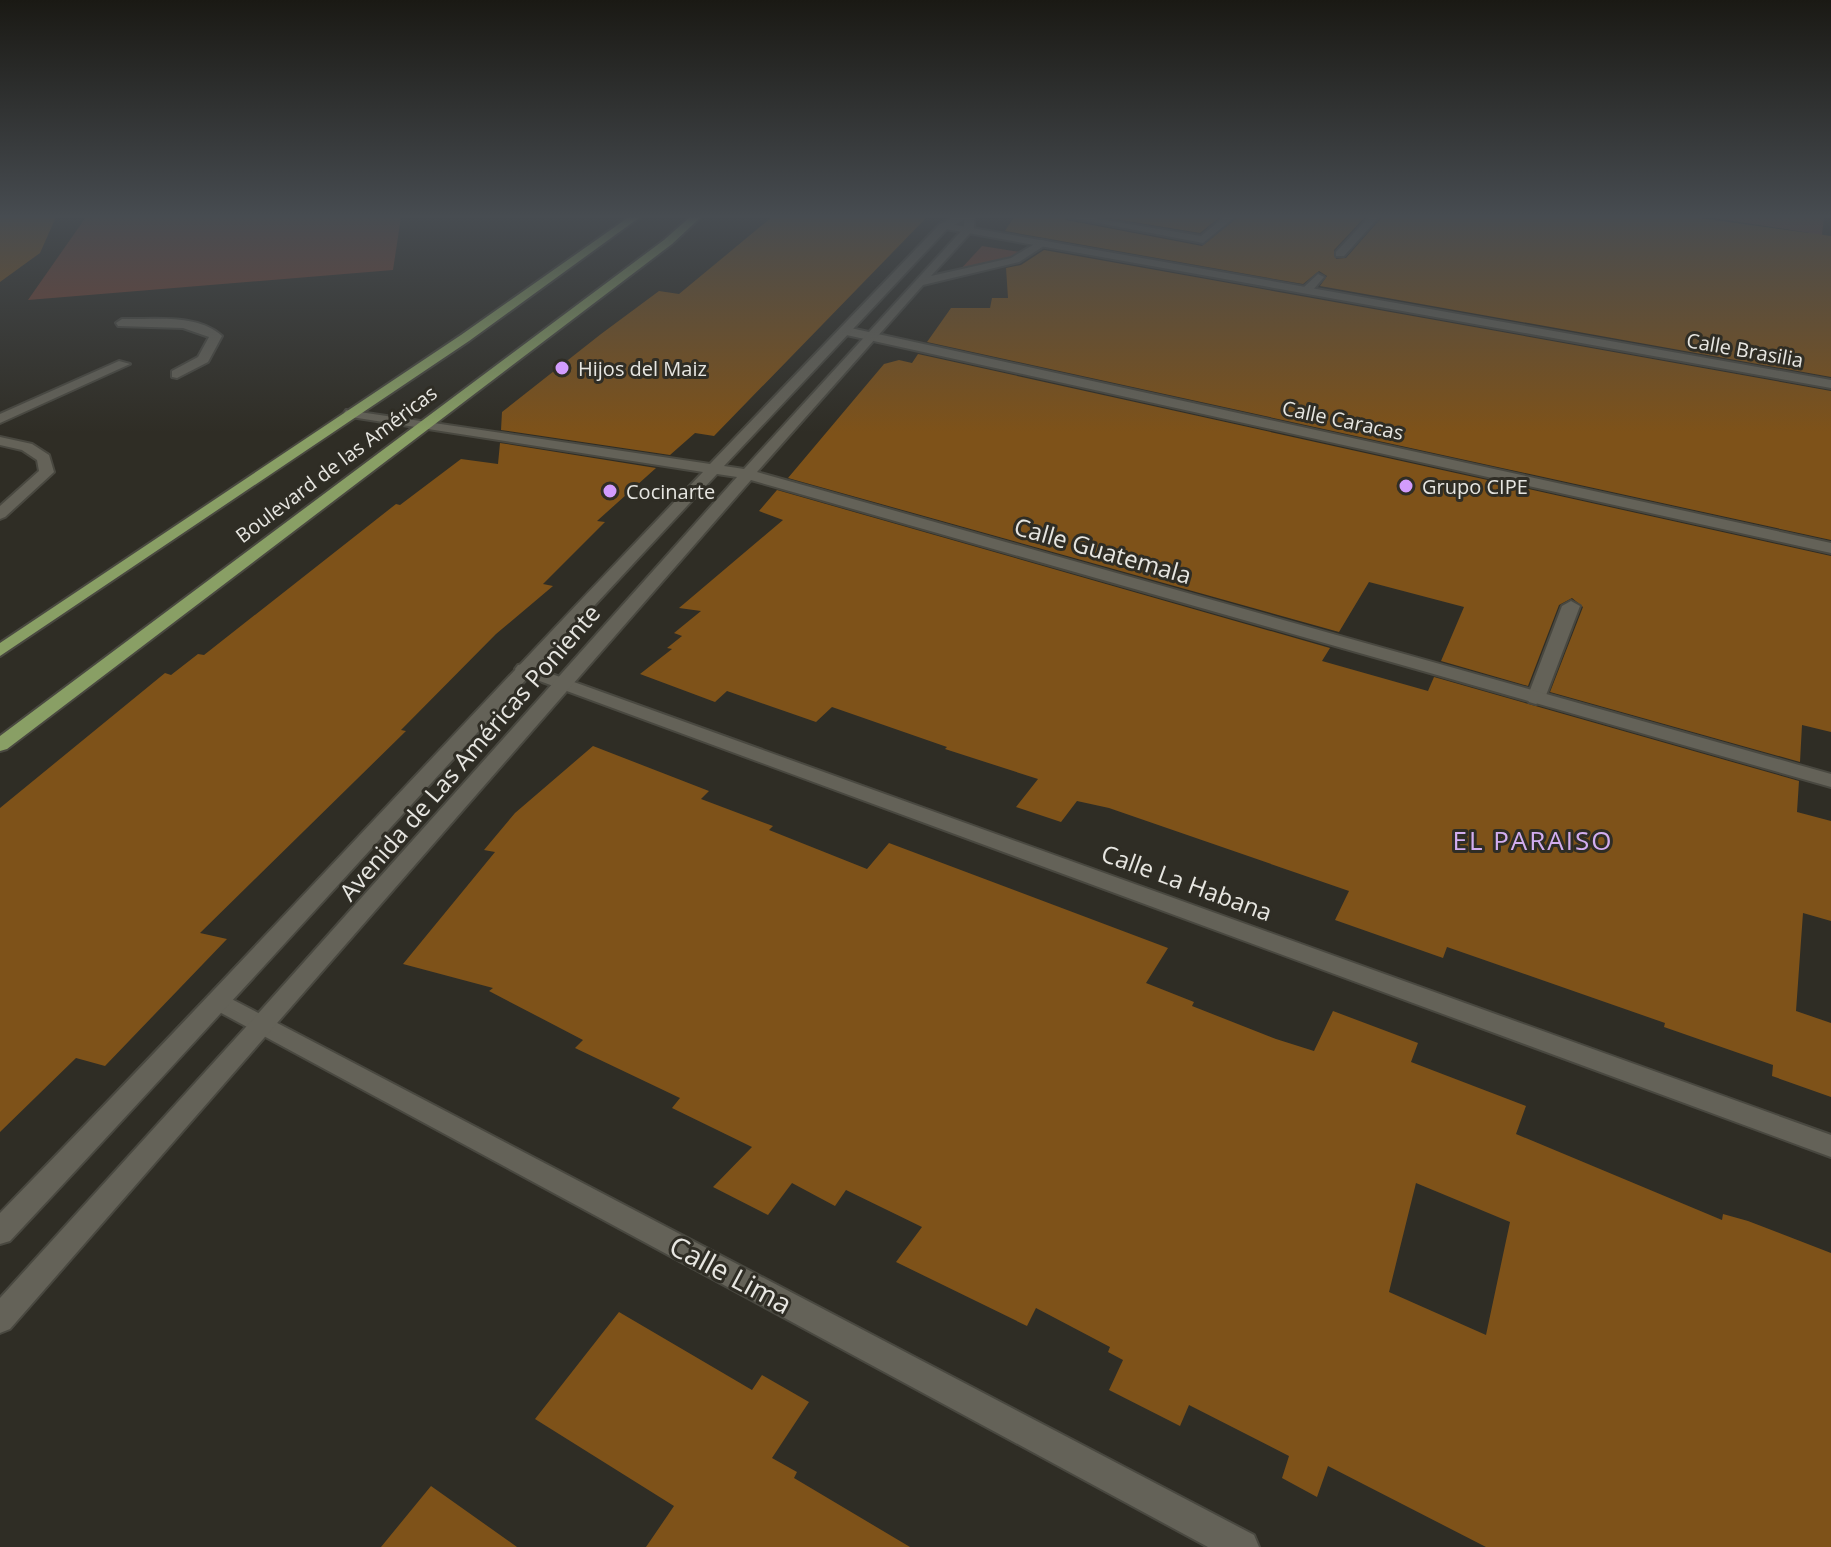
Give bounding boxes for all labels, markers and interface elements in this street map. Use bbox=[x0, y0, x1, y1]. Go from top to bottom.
street label: Calle Brasilia bbox=[1684, 326, 1806, 374]
place label: Hijos del Maiz bbox=[578, 355, 707, 382]
marker: Hijos del Maiz bbox=[553, 359, 571, 377]
street label: Boulevard de las Américas bbox=[230, 379, 442, 549]
street label: Calle Caracas bbox=[1280, 394, 1406, 446]
place label: Grupo CIPE bbox=[1422, 473, 1528, 500]
marker: Grupo CIPE bbox=[1397, 477, 1415, 495]
place label: Cocinarte bbox=[626, 478, 715, 505]
marker: Cocinarte bbox=[601, 482, 619, 500]
street label: Calle Guatemala bbox=[1011, 509, 1195, 591]
street label: Avenida de Las Américas Poniente bbox=[331, 597, 607, 907]
district label: EL PARAISO bbox=[1452, 822, 1614, 858]
street label: Calle La Habana bbox=[1097, 836, 1277, 928]
street label: Calle Lima bbox=[663, 1226, 799, 1322]

